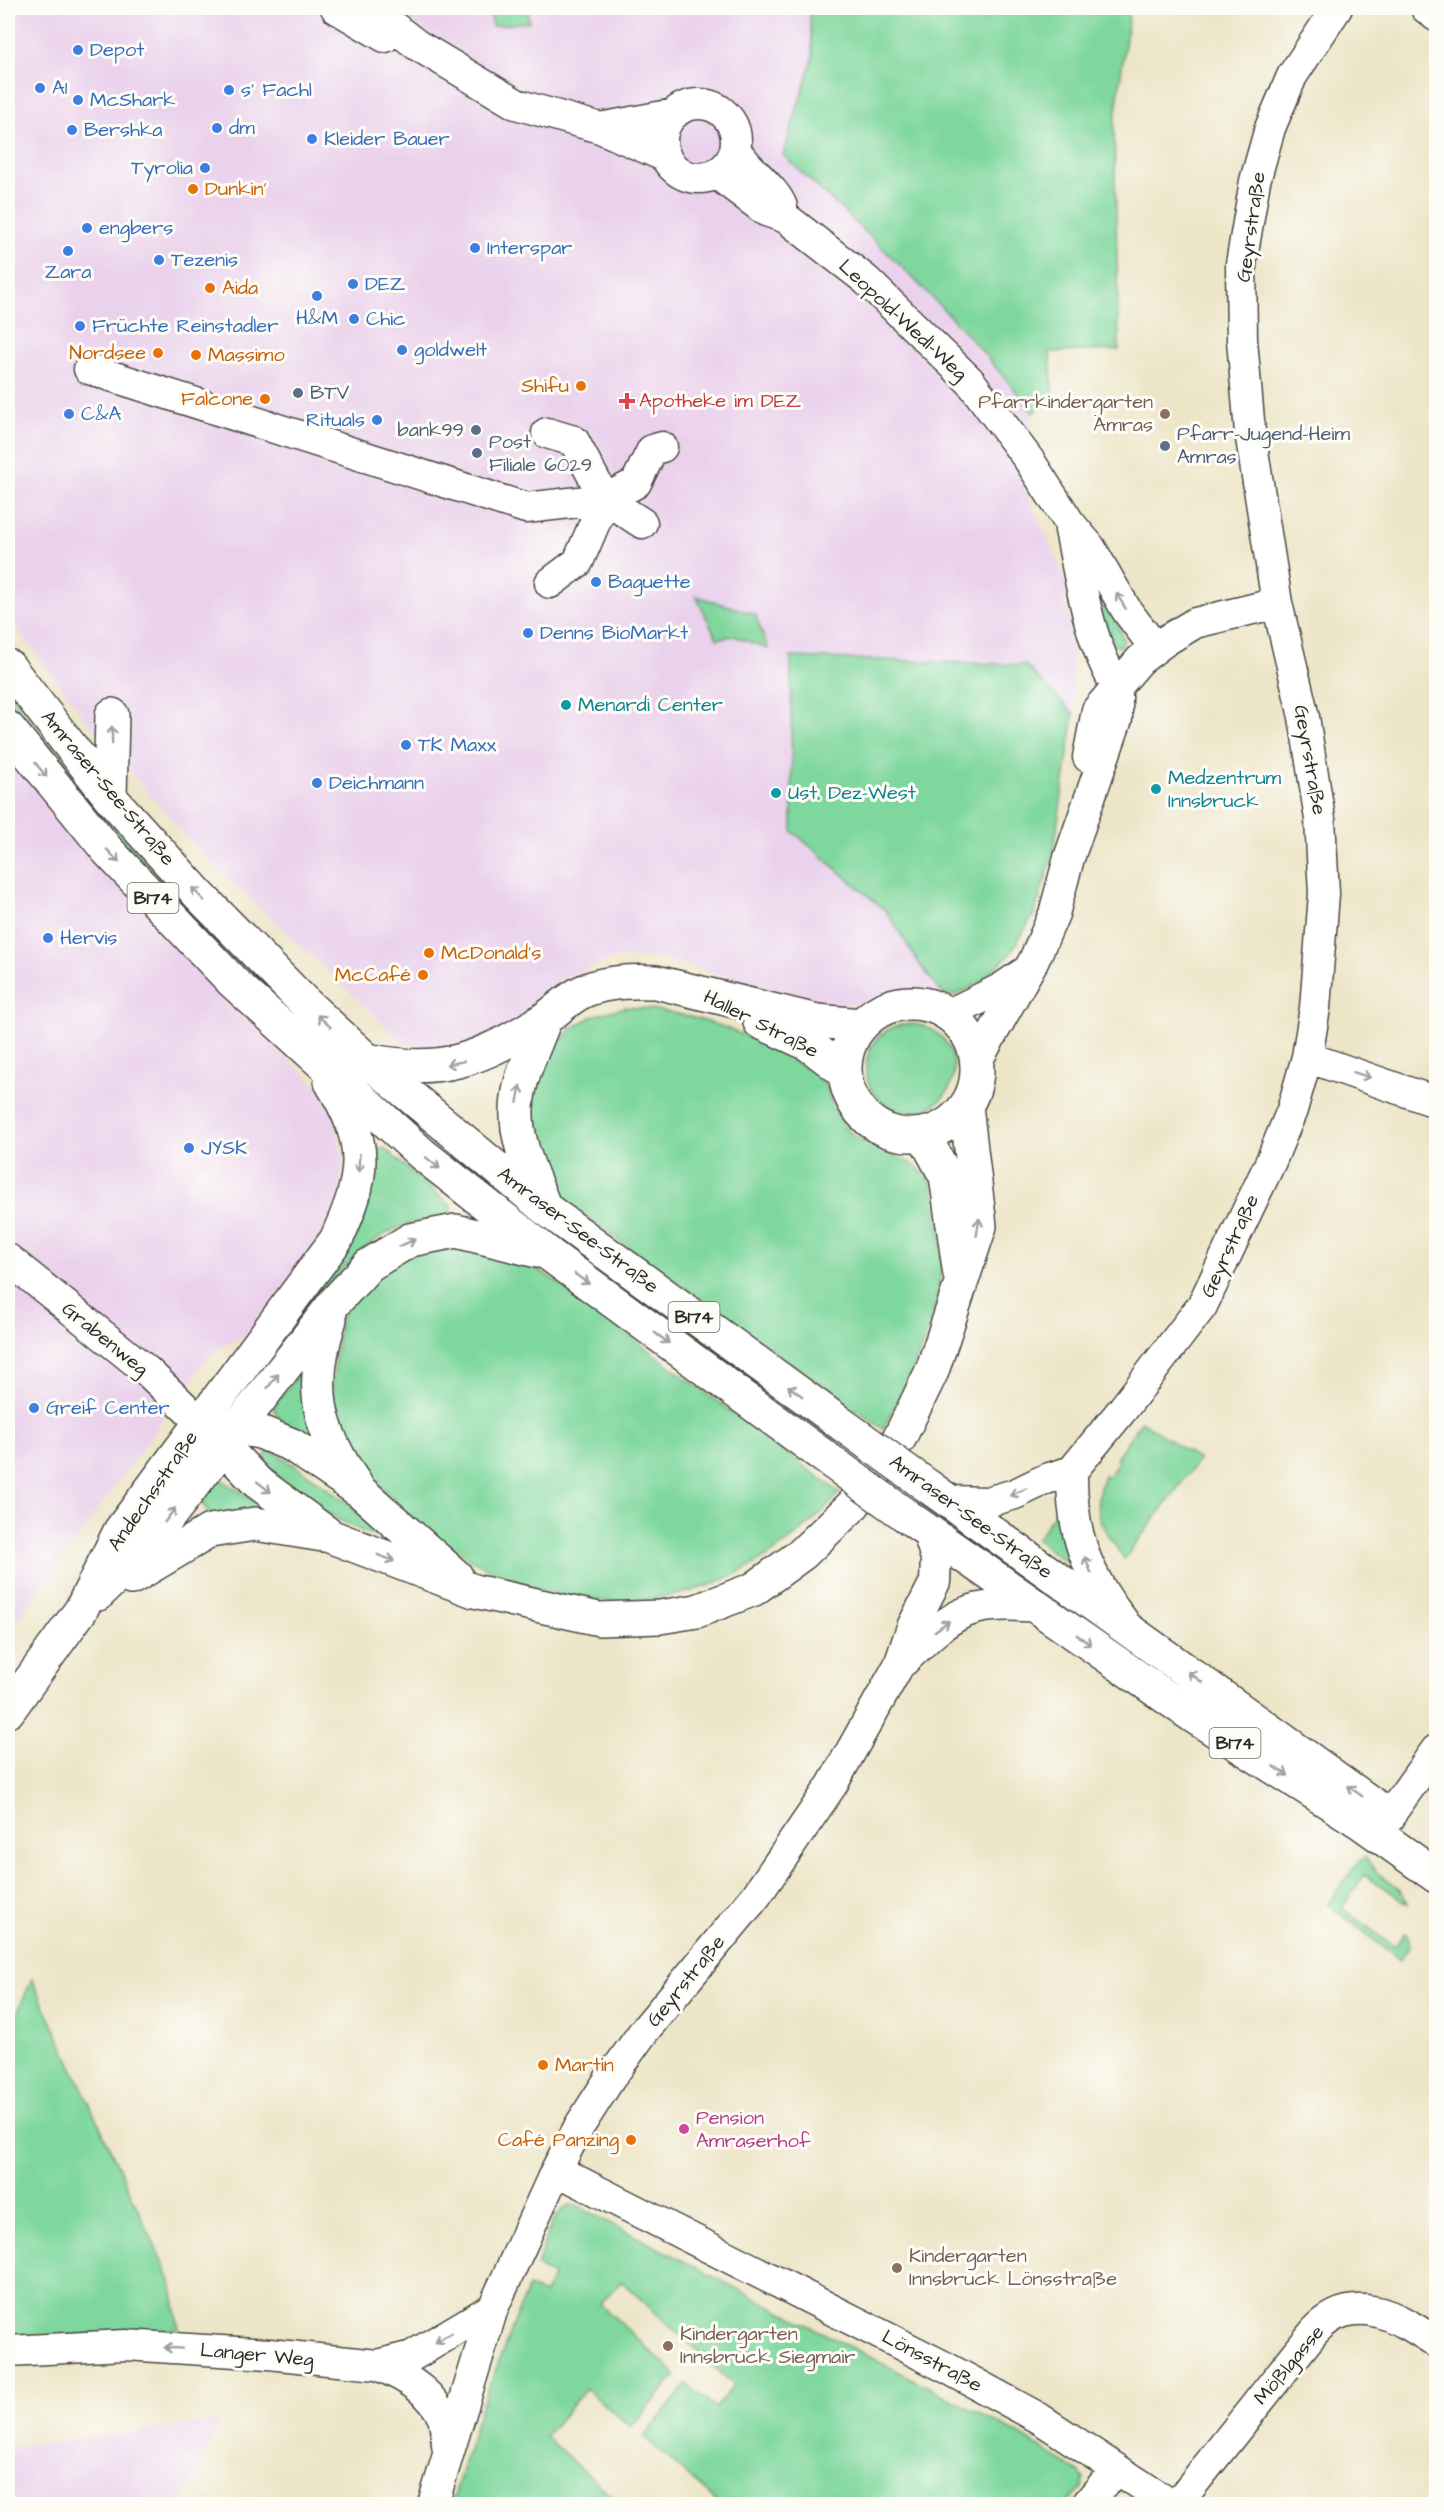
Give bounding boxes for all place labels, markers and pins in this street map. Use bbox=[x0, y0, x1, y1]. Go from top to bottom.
place label: Depot bbox=[90, 36, 144, 64]
marker: Depot bbox=[71, 43, 85, 57]
place label: A1 bbox=[52, 74, 68, 102]
place label: s' Fachl bbox=[241, 76, 312, 104]
marker: A1 bbox=[33, 81, 47, 95]
marker: s' Fachl bbox=[222, 83, 236, 97]
place label: McShark bbox=[90, 86, 175, 114]
marker: McShark bbox=[71, 93, 85, 107]
place label: dm bbox=[229, 114, 255, 142]
place label: Bershka bbox=[84, 116, 162, 144]
marker: dm bbox=[210, 121, 224, 135]
marker: Bershka bbox=[65, 123, 79, 137]
place label: Kleider Bauer bbox=[324, 125, 450, 153]
marker: Kleider Bauer bbox=[305, 132, 319, 146]
place label: Tyrolia bbox=[131, 154, 193, 183]
marker: Tyrolia bbox=[198, 161, 212, 175]
place label: Dunkin' bbox=[205, 175, 267, 203]
marker: Dunkin' bbox=[186, 182, 200, 196]
place label: engbers bbox=[99, 214, 173, 243]
marker: engbers bbox=[80, 221, 94, 235]
place label: Interspar bbox=[487, 234, 572, 262]
marker: Interspar bbox=[468, 241, 482, 255]
marker: Zara bbox=[61, 244, 75, 258]
place label: Tezenis bbox=[171, 246, 238, 274]
marker: Tezenis bbox=[152, 253, 166, 267]
place label: Zara bbox=[44, 258, 92, 286]
place label: DEZ bbox=[365, 270, 406, 298]
place label: Aida bbox=[222, 274, 258, 302]
marker: DEZ bbox=[346, 277, 360, 291]
marker: Aida bbox=[203, 281, 217, 295]
marker: H&M bbox=[310, 289, 324, 303]
place label: H&M bbox=[296, 304, 338, 332]
place label: Chic bbox=[366, 305, 406, 333]
place label: Früchte Reinstadler bbox=[92, 312, 278, 340]
marker: Chic bbox=[347, 312, 361, 326]
marker: Früchte Reinstadler bbox=[73, 319, 87, 333]
place label: goldwelt bbox=[414, 336, 487, 365]
place label: Nordsee bbox=[69, 339, 146, 367]
place label: Massimo bbox=[208, 341, 285, 369]
marker: goldwelt bbox=[395, 343, 409, 357]
marker: Nordsee bbox=[151, 346, 165, 360]
marker: Massimo bbox=[189, 348, 203, 362]
place label: Shifu bbox=[521, 372, 569, 400]
place label: BTV bbox=[310, 379, 350, 407]
marker: Shifu bbox=[574, 379, 588, 393]
place label: Falcone bbox=[181, 385, 253, 413]
marker: BTV bbox=[291, 386, 305, 400]
place label: Apotheke im DEZ bbox=[639, 387, 802, 415]
place label: Pfarrkindergarten Amras bbox=[978, 388, 1153, 439]
marker: Falcone bbox=[258, 392, 272, 406]
marker: Apotheke im DEZ bbox=[620, 394, 634, 408]
place label: C&A bbox=[81, 400, 122, 428]
place label: Rituals bbox=[306, 406, 365, 434]
marker: C&A bbox=[62, 407, 76, 421]
marker: Pfarrkindergarten Amras bbox=[1158, 407, 1172, 421]
marker: Rituals bbox=[370, 413, 384, 427]
place label: bank99 bbox=[398, 416, 464, 444]
place label: Pfarr-Jugend-Heim Amras bbox=[1177, 420, 1350, 471]
marker: bank99 bbox=[469, 423, 483, 437]
place label: Post Filiale 6029 bbox=[489, 428, 592, 479]
marker: Pfarr-Jugend-Heim Amras bbox=[1158, 439, 1172, 453]
marker: Post Filiale 6029 bbox=[470, 446, 484, 460]
place label: Baguette bbox=[608, 568, 691, 597]
marker: Baguette bbox=[589, 575, 603, 589]
place label: Denns BioMarkt bbox=[540, 619, 688, 647]
marker: Denns BioMarkt bbox=[521, 626, 535, 640]
place label: Menardi Center bbox=[578, 691, 723, 719]
marker: Menardi Center bbox=[559, 698, 573, 712]
place label: TK Maxx bbox=[418, 731, 497, 759]
marker: TK Maxx bbox=[399, 738, 413, 752]
place label: Medzentrum Innsbruck bbox=[1168, 764, 1282, 815]
place label: Deichmann bbox=[329, 769, 424, 797]
marker: Deichmann bbox=[310, 776, 324, 790]
place label: Ust. Dez-West bbox=[788, 779, 916, 807]
marker: Medzentrum Innsbruck bbox=[1149, 782, 1163, 796]
marker: Ust. Dez-West bbox=[769, 786, 783, 800]
place label: Hervis bbox=[60, 924, 117, 952]
marker: Hervis bbox=[41, 931, 55, 945]
place label: McDonald's bbox=[441, 939, 541, 967]
marker: McDonald's bbox=[422, 946, 436, 960]
place label: McCafé bbox=[335, 961, 411, 989]
marker: McCafé bbox=[416, 968, 430, 982]
place label: JYSK bbox=[201, 1134, 247, 1162]
marker: JYSK bbox=[182, 1141, 196, 1155]
place label: Greif Center bbox=[46, 1394, 170, 1422]
marker: Greif Center bbox=[27, 1401, 41, 1415]
place label: Martin bbox=[555, 2051, 614, 2079]
marker: Martin bbox=[536, 2058, 550, 2072]
place label: Pension Amraserhof bbox=[696, 2104, 811, 2155]
marker: Pension Amraserhof bbox=[677, 2122, 691, 2136]
place label: Café Panzing bbox=[498, 2126, 619, 2155]
marker: Café Panzing bbox=[624, 2133, 638, 2147]
place label: Kindergarten Innsbruck Lönsstraße bbox=[909, 2242, 1117, 2293]
marker: Kindergarten Innsbruck Lönsstraße bbox=[890, 2261, 904, 2275]
place label: Kindergarten Innsbruck Siegmair bbox=[680, 2320, 855, 2372]
marker: Kindergarten Innsbruck Siegmair bbox=[661, 2339, 675, 2353]

